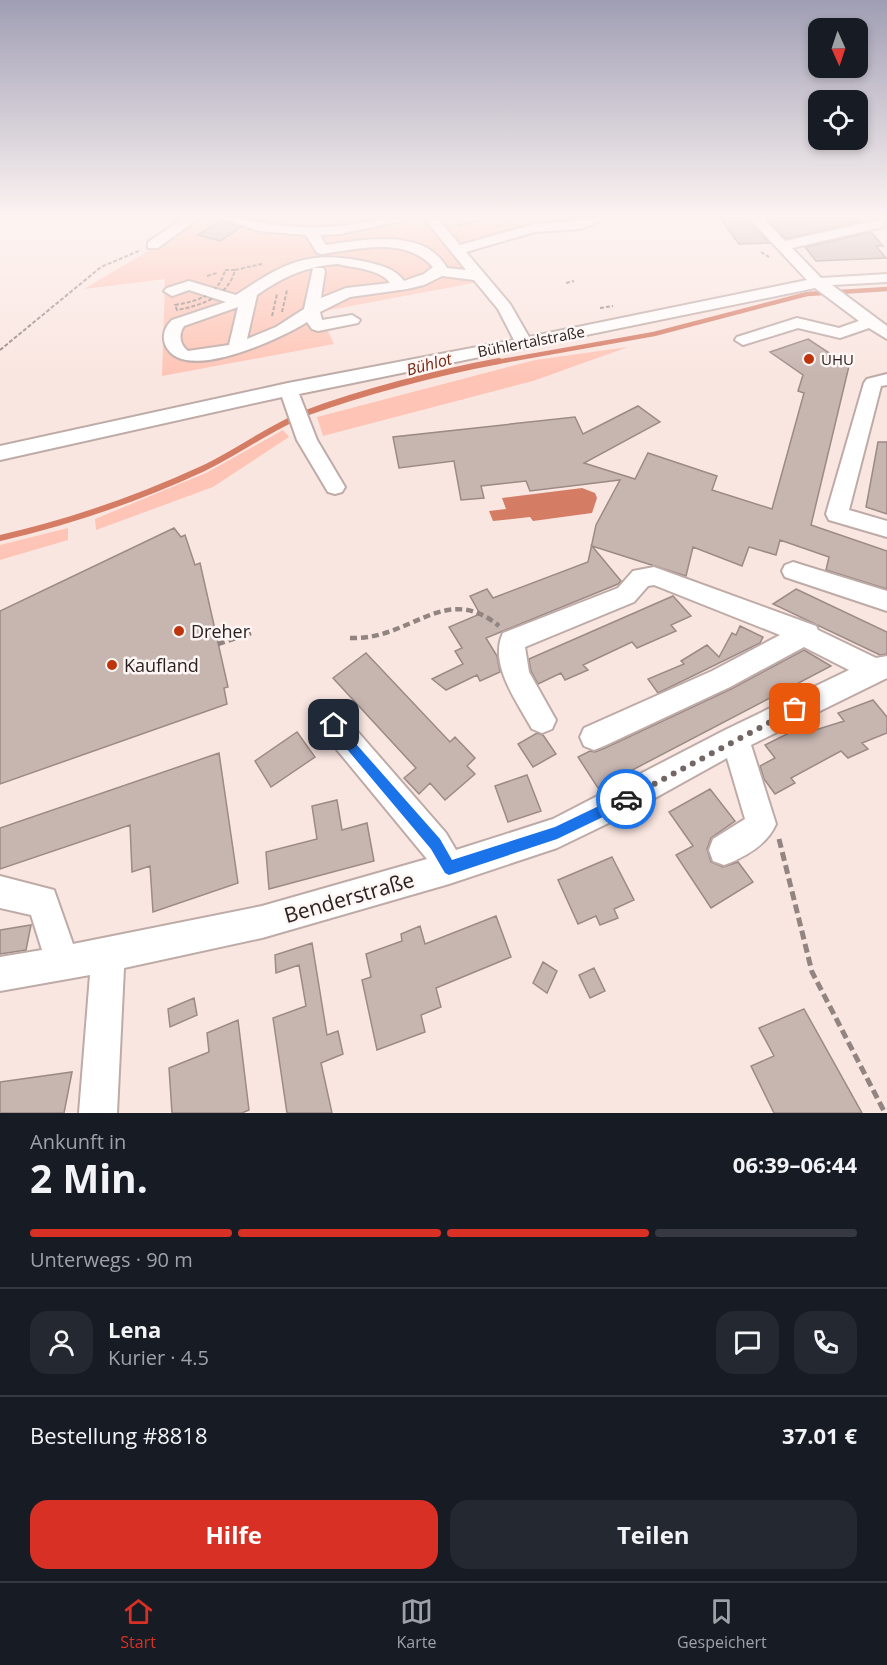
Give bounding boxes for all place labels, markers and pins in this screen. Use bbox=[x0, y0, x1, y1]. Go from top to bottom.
place label: UHU bbox=[821, 349, 854, 369]
marker: UHU bbox=[802, 352, 816, 366]
place label: Dreher bbox=[191, 619, 251, 643]
marker: Dreher bbox=[172, 624, 186, 638]
place label: Kaufland bbox=[124, 653, 199, 677]
marker: Kaufland bbox=[105, 658, 119, 672]
pin bbox=[769, 683, 820, 734]
pin bbox=[308, 699, 359, 750]

